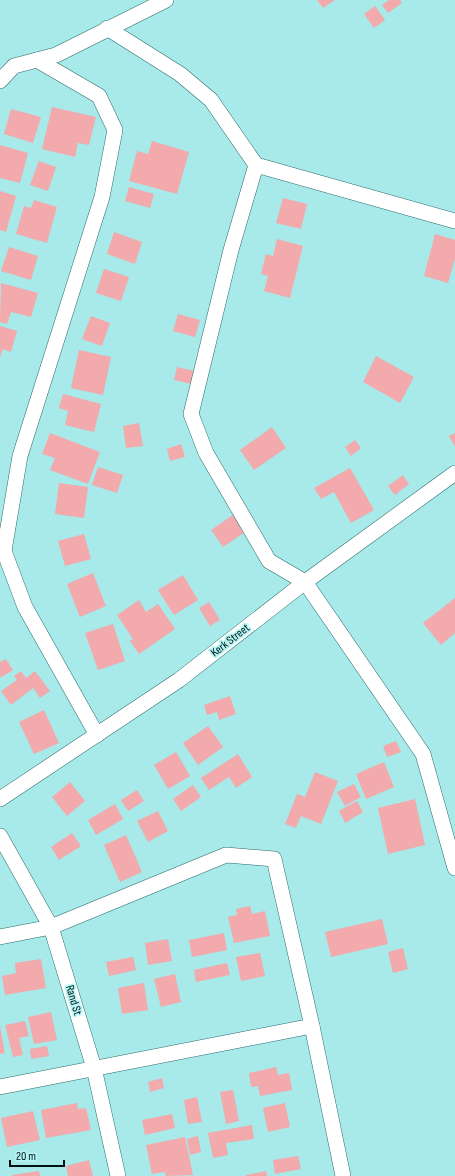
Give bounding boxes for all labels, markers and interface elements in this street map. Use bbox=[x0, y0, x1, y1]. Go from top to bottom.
street label: Kerk Street bbox=[208, 620, 253, 660]
street label: Rand St bbox=[62, 983, 85, 1017]
scale bar bbox=[10, 1142, 64, 1168]
text: 20 m bbox=[16, 1149, 36, 1164]

